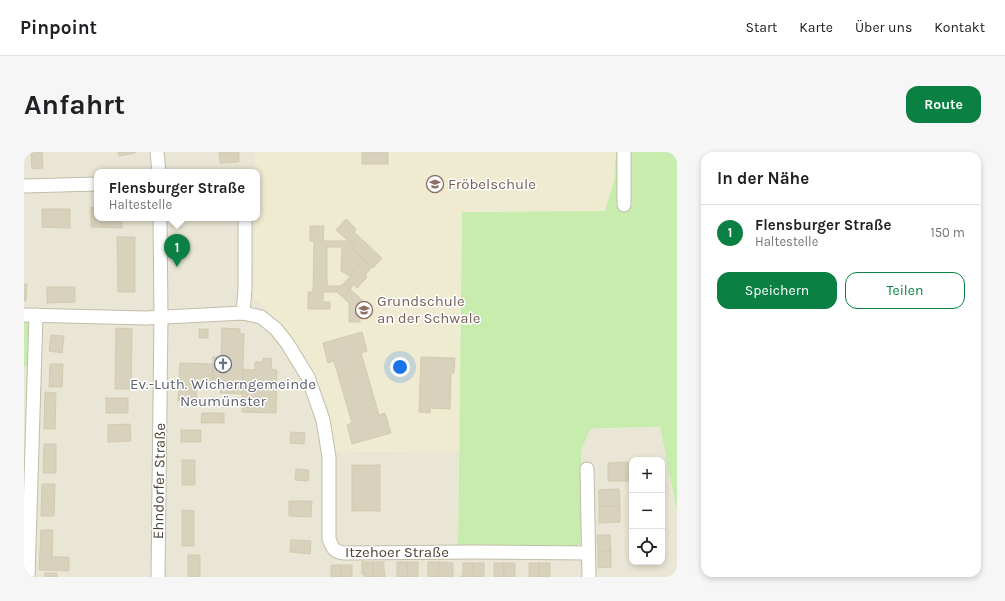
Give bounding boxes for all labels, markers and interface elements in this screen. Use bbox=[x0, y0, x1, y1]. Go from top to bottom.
text: Pinpoint bbox=[20, 17, 97, 39]
text: Start bbox=[745, 19, 777, 36]
text: Karte bbox=[799, 19, 833, 36]
text: Über uns bbox=[855, 19, 912, 36]
text: Kontakt bbox=[934, 19, 985, 36]
button: Route bbox=[906, 86, 981, 123]
text: Anfahrt bbox=[24, 88, 125, 121]
text: In der Nähe bbox=[717, 168, 809, 188]
popup bbox=[94, 169, 260, 221]
school or university icon: Fröbelschule bbox=[425, 174, 445, 194]
place label: Fröbelschule bbox=[448, 175, 536, 193]
text: Flensburger Straße bbox=[109, 179, 245, 197]
text: Haltestelle bbox=[109, 197, 172, 212]
text: Flensburger Straße bbox=[755, 216, 892, 234]
text: 1 bbox=[728, 225, 732, 240]
text: 150 m bbox=[930, 225, 965, 240]
pin: 1 bbox=[164, 234, 190, 267]
text: Haltestelle bbox=[755, 234, 818, 249]
button: Speichern bbox=[717, 272, 837, 309]
button: Teilen bbox=[845, 272, 965, 309]
place label: Grundschule an der Schwale bbox=[377, 292, 480, 327]
school or university icon: Grundschule an der Schwale bbox=[354, 300, 374, 320]
church icon: Ev.-Luth. Wicherngemeinde Neumünster bbox=[213, 354, 233, 374]
your location bbox=[390, 357, 410, 377]
place label: Ev.-Luth. Wicherngemeinde Neumünster bbox=[130, 375, 316, 410]
street label: Ehndorfer Straße bbox=[149, 423, 169, 539]
map controls bbox=[629, 457, 665, 565]
button: + bbox=[629, 457, 665, 493]
button: − bbox=[629, 493, 665, 529]
button: locate bbox=[629, 529, 665, 565]
street label: Itzehoer Straße bbox=[345, 543, 449, 561]

